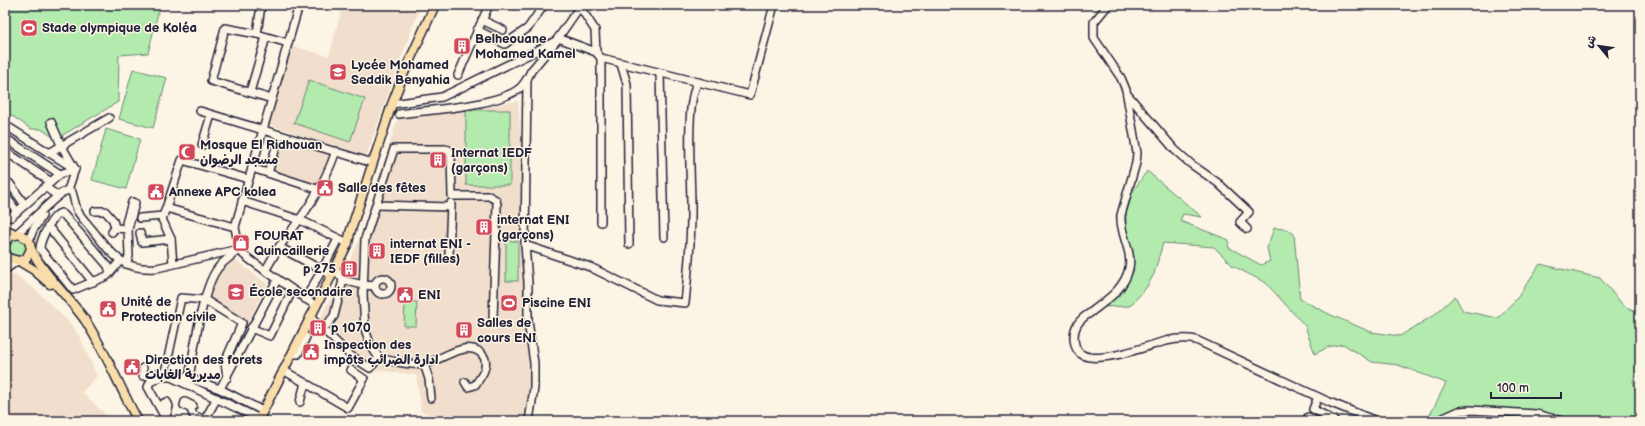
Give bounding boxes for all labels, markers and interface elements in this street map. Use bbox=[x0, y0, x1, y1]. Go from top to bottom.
sports icon: Stade olympique de Koléa bbox=[19, 18, 39, 38]
place label: Stade olympique de Koléa bbox=[42, 20, 197, 36]
north arrow bbox=[1579, 26, 1619, 66]
place label: Belheouane Mohamed Kamel bbox=[475, 31, 575, 62]
text: ش bbox=[1582, 33, 1599, 50]
building icon: Belheouane Mohamed Kamel bbox=[452, 36, 472, 56]
place label: Lycée Mohamed Seddik Benyahia bbox=[351, 57, 450, 88]
school or university icon: Lycée Mohamed Seddik Benyahia bbox=[328, 62, 348, 82]
place label: Mosque El Ridhouan مسجد الرضوان bbox=[200, 137, 322, 168]
mosque icon: Mosque El Ridhouan مسجد الرضوان bbox=[177, 142, 197, 162]
place label: Internat IEDF (garçons) bbox=[451, 145, 532, 176]
building icon: Internat IEDF (garçons) bbox=[428, 150, 448, 170]
public building icon: Salle des fêtes bbox=[315, 178, 335, 198]
place label: Salle des fêtes bbox=[338, 180, 426, 196]
public building icon: Annexe APC kolea bbox=[146, 182, 166, 202]
place label: Annexe APC kolea bbox=[168, 184, 276, 200]
place label: internat ENI (garçons) bbox=[497, 212, 569, 243]
building icon: internat ENI (garçons) bbox=[474, 217, 494, 237]
place label: FOURAT Quincaillerie bbox=[254, 228, 330, 259]
shop icon: FOURAT Quincaillerie bbox=[231, 233, 251, 253]
place label: internat ENI - IEDF (filles) bbox=[390, 236, 471, 267]
building icon: internat ENI - IEDF (filles) bbox=[367, 241, 387, 261]
building icon: p 275 bbox=[339, 259, 359, 279]
place label: p 275 bbox=[303, 261, 336, 277]
school or university icon: École secondaire bbox=[226, 282, 246, 302]
place label: École secondaire bbox=[249, 283, 353, 300]
public building icon: ENI bbox=[395, 285, 415, 305]
place label: ENI bbox=[418, 287, 441, 303]
sports icon: Piscine ENI bbox=[499, 293, 519, 313]
place label: Unité de Protection civile bbox=[121, 294, 217, 325]
place label: Piscine ENI bbox=[522, 295, 591, 311]
public building icon: Unité de Protection civile bbox=[98, 299, 118, 319]
place label: Salles de cours ENI bbox=[477, 315, 537, 346]
building icon: p 1070 bbox=[308, 318, 328, 338]
place label: p 1070 bbox=[331, 320, 371, 336]
building icon: Salles de cours ENI bbox=[454, 320, 474, 340]
place label: Inspection des impôts ادارة الضرائب bbox=[324, 337, 438, 368]
public building icon: Inspection des impôts ادارة الضرائب bbox=[301, 342, 321, 362]
place label: Direction des forets مديرية الغابات bbox=[145, 352, 262, 383]
public building icon: Direction des forets مديرية الغابات bbox=[122, 357, 142, 377]
scale bar bbox=[1491, 374, 1561, 400]
text: 100 m bbox=[1497, 381, 1529, 396]

